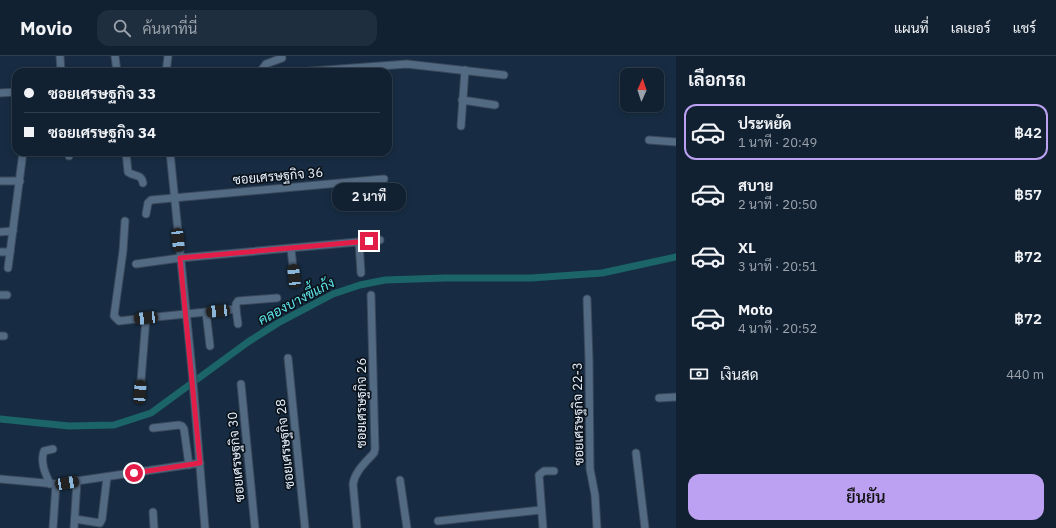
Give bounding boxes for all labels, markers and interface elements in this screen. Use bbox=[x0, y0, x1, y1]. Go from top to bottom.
search box bbox=[97, 10, 377, 46]
text: Movio bbox=[20, 16, 73, 40]
icon: search bbox=[111, 17, 133, 39]
text: ค้นหาที่นี่ bbox=[143, 19, 197, 38]
text: แผนที่ bbox=[894, 19, 929, 37]
text: เลเยอร์ bbox=[951, 19, 991, 37]
text: แชร์ bbox=[1013, 19, 1036, 37]
north arrow bbox=[620, 68, 664, 112]
map controls bbox=[620, 68, 664, 112]
text: เลือกรถ bbox=[688, 68, 746, 91]
text: ซอยเศรษฐกิจ 33 bbox=[48, 84, 156, 103]
icon: car bbox=[690, 114, 726, 150]
text: ประหยัด bbox=[738, 114, 791, 133]
text: ซอยเศรษฐกิจ 34 bbox=[48, 123, 156, 142]
text: ฿42 bbox=[1014, 123, 1042, 142]
text: 1 นาที · 20:49 bbox=[738, 134, 817, 151]
street label: ซอยเศรษฐกิจ 36 bbox=[232, 164, 324, 188]
icon: car bbox=[690, 176, 726, 212]
text: สบาย bbox=[738, 176, 773, 195]
callout: 2 นาที bbox=[332, 183, 406, 211]
text: ฿57 bbox=[1014, 185, 1042, 204]
text: 2 นาที bbox=[352, 188, 386, 205]
text: 2 นาที · 20:50 bbox=[738, 196, 817, 213]
car bbox=[171, 227, 185, 253]
route end bbox=[360, 232, 378, 250]
icon: car bbox=[690, 238, 726, 274]
text: XL bbox=[738, 238, 756, 257]
text: ฿72 bbox=[1014, 247, 1042, 266]
text: 3 นาที · 20:51 bbox=[738, 258, 817, 275]
car bbox=[287, 263, 301, 289]
water label: คลองบางขี้แก้ง bbox=[253, 270, 337, 329]
icon: car bbox=[690, 300, 726, 336]
text: Moto bbox=[738, 300, 773, 319]
car bbox=[206, 304, 230, 318]
text: ฿72 bbox=[1014, 309, 1042, 328]
car bbox=[133, 311, 159, 325]
text: 4 นาที · 20:52 bbox=[738, 320, 817, 337]
street label: ซอยเศรษฐกิจ 26 bbox=[353, 358, 370, 448]
street label: ซอยเศรษฐกิจ 22-3 bbox=[569, 362, 587, 466]
icon: cash bbox=[688, 363, 710, 385]
text: เงินสด bbox=[720, 365, 759, 384]
text: 440 m bbox=[1006, 366, 1044, 383]
car bbox=[133, 380, 147, 404]
street label: ซอยเศรษฐกิจ 28 bbox=[272, 398, 298, 490]
street label: ซอยเศรษฐกิจ 30 bbox=[224, 411, 248, 503]
route start bbox=[125, 464, 143, 482]
button: ยืนยัน bbox=[688, 474, 1044, 520]
car bbox=[54, 475, 80, 491]

